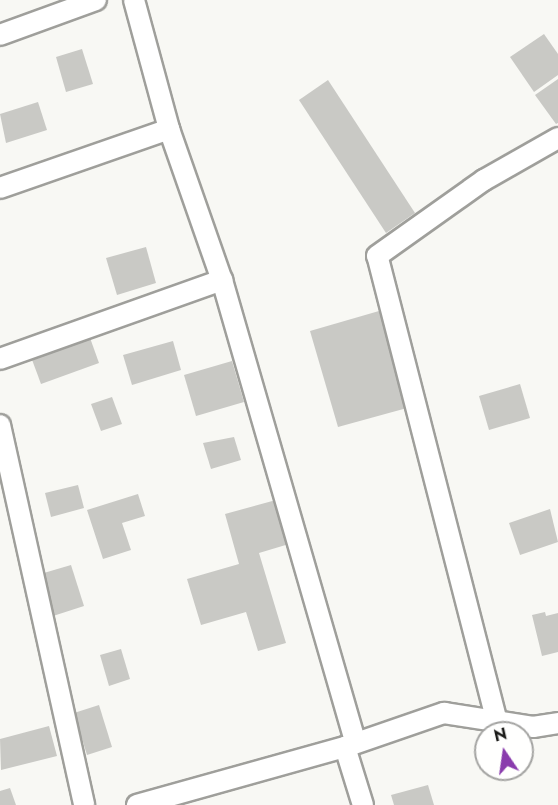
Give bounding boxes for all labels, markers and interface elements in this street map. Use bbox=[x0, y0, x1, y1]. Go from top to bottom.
north arrow bbox=[474, 721, 534, 781]
text: N bbox=[492, 722, 509, 748]

